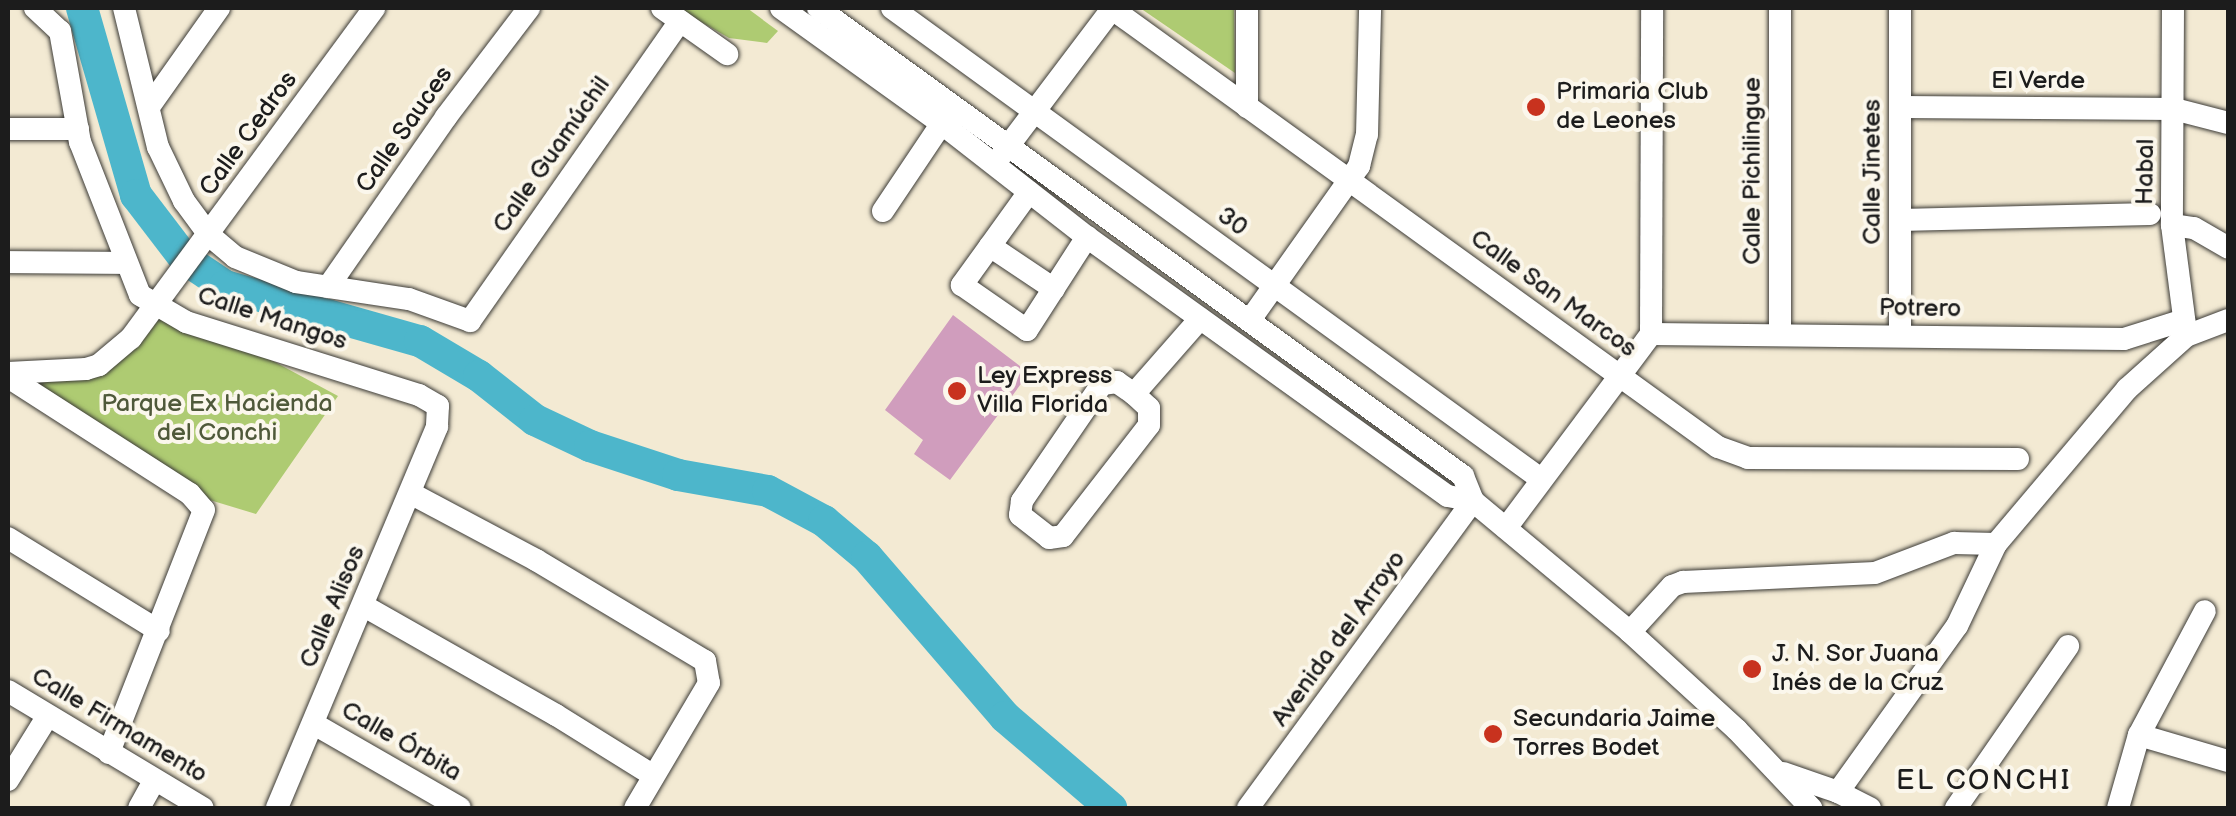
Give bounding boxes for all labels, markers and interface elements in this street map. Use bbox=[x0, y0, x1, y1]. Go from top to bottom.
street label: Calle Sauces bbox=[350, 61, 460, 199]
street label: Calle Cedros bbox=[194, 66, 304, 202]
street label: El Verde bbox=[1991, 66, 2085, 96]
street label: Calle Guamúchil bbox=[487, 71, 617, 239]
street label: Calle Pichilingue bbox=[1738, 77, 1768, 265]
place label: Primaria Club de Leones bbox=[1556, 78, 1709, 137]
marker: Primaria Club de Leones bbox=[1525, 96, 1547, 118]
street label: Calle Jinetes bbox=[1858, 99, 1888, 245]
street label: Habal bbox=[2130, 139, 2162, 205]
street label: 30 bbox=[1211, 201, 1253, 243]
street label: Calle San Marcos bbox=[1464, 223, 1642, 365]
street label: Calle Mangos bbox=[193, 281, 351, 357]
street label: Potrero bbox=[1879, 293, 1961, 325]
place label: Ley Express Villa Florida bbox=[977, 362, 1114, 421]
marker: Ley Express Villa Florida bbox=[946, 380, 968, 402]
park label: Parque Ex Hacienda del Conchi bbox=[101, 390, 333, 449]
street label: Calle Alisos bbox=[294, 541, 372, 673]
street label: Avenida del Arroyo bbox=[1265, 545, 1413, 733]
place label: J. N. Sor Juana Inés de la Cruz bbox=[1772, 640, 1943, 699]
marker: J. N. Sor Juana Inés de la Cruz bbox=[1741, 658, 1763, 680]
street label: Calle Firmamento bbox=[26, 662, 212, 790]
street label: Calle Órbita bbox=[336, 696, 466, 788]
place label: Secundaria Jaime Torres Bodet bbox=[1513, 705, 1717, 764]
marker: Secundaria Jaime Torres Bodet bbox=[1482, 723, 1504, 745]
district label: EL CONCHI bbox=[1896, 764, 2072, 798]

